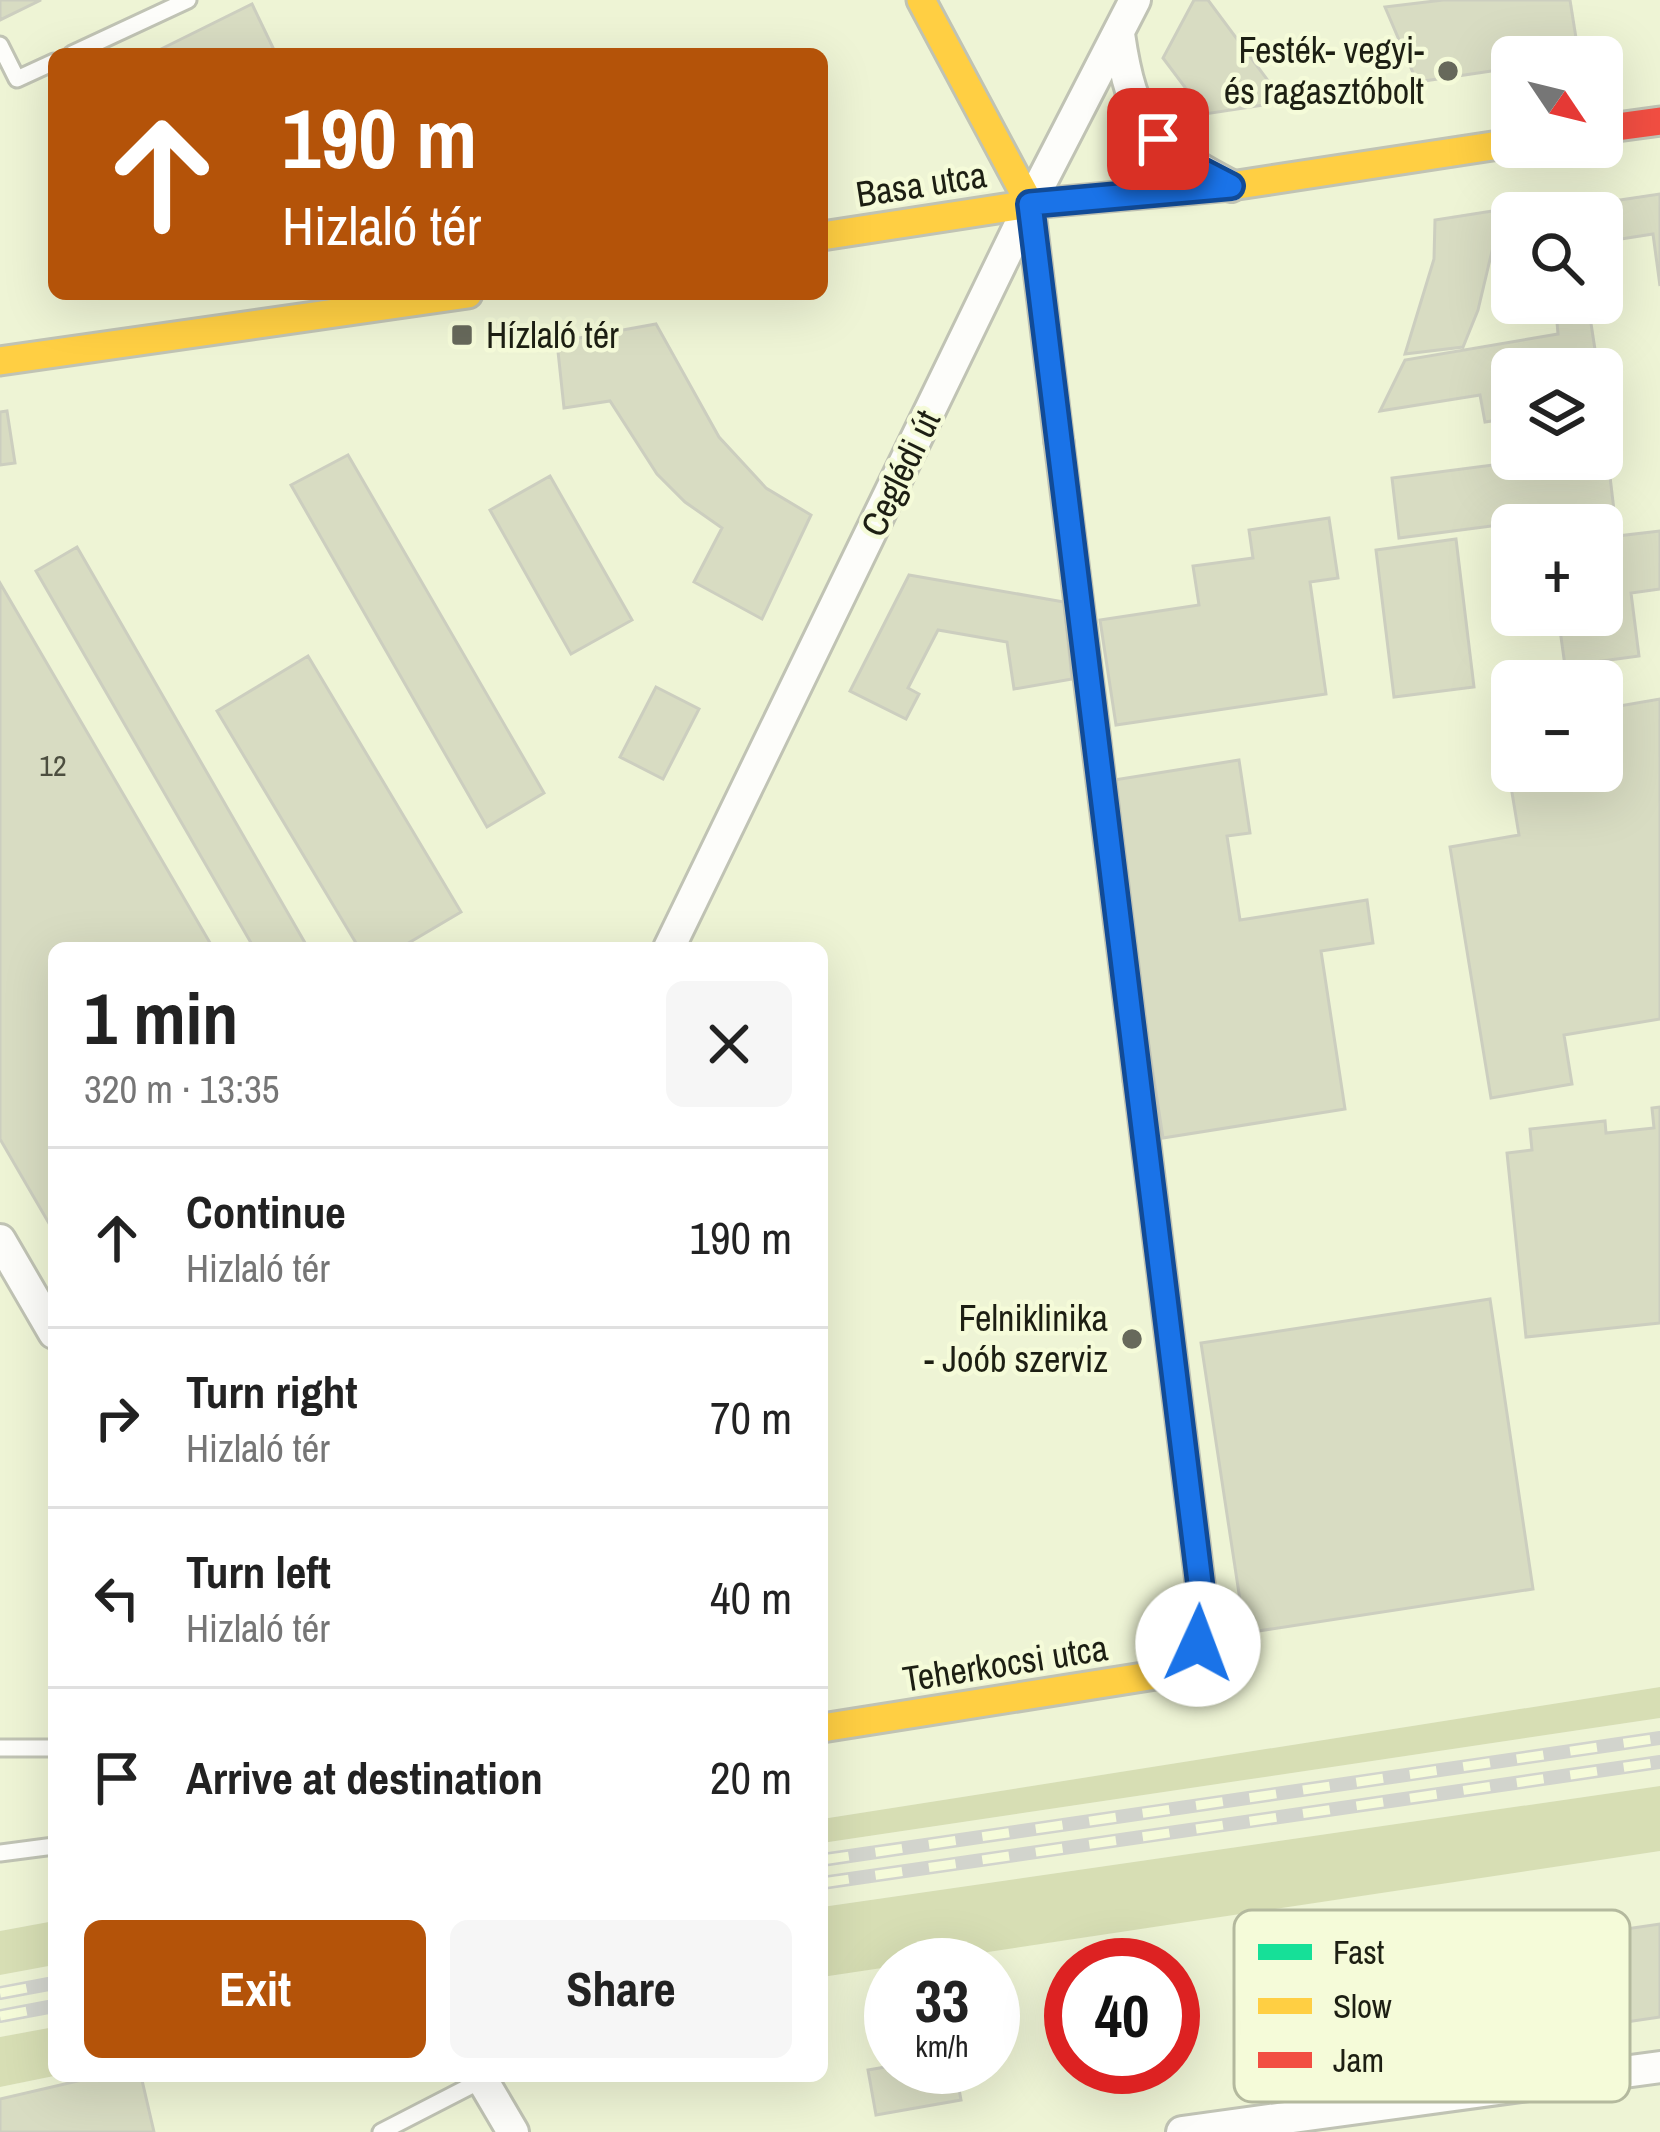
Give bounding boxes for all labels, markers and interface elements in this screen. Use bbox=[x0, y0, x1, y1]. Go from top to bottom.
place label: Festék- vegyi- és ragasztóbolt bbox=[1224, 26, 1424, 115]
north arrow bbox=[1491, 36, 1623, 168]
map controls bbox=[1491, 36, 1623, 792]
marker: Festék- vegyi- és ragasztóbolt bbox=[1435, 58, 1461, 84]
text: 190 m bbox=[282, 81, 477, 194]
pin bbox=[1107, 88, 1209, 190]
icon: ahead bbox=[84, 96, 240, 252]
icon: arrive bbox=[1125, 106, 1191, 172]
street label: Basa utca bbox=[852, 150, 990, 218]
text: Hizlaló tér bbox=[282, 189, 481, 262]
button: search bbox=[1491, 192, 1623, 324]
place label: Hízlaló tér bbox=[486, 311, 619, 359]
marker: Hízlaló tér bbox=[449, 322, 475, 348]
button: layers bbox=[1491, 348, 1623, 480]
street label: Ceglédi út bbox=[849, 402, 951, 544]
button: + bbox=[1491, 504, 1623, 636]
button: − bbox=[1491, 660, 1623, 792]
house number: 12 bbox=[39, 745, 67, 785]
text: 1 min bbox=[84, 969, 238, 1066]
button: close bbox=[666, 981, 792, 1107]
text: 320 m · 13:35 bbox=[84, 1063, 280, 1115]
text: Continue bbox=[186, 1181, 346, 1242]
icon: ahead bbox=[84, 1205, 150, 1271]
text: 190 m bbox=[689, 1207, 792, 1268]
text: Hizlaló tér bbox=[186, 1242, 330, 1294]
place label: Felniklinika - Joób szerviz bbox=[924, 1294, 1108, 1383]
marker: Felniklinika - Joób szerviz bbox=[1119, 1326, 1145, 1352]
text: Turn right bbox=[186, 1361, 358, 1422]
icon: right bbox=[84, 1385, 150, 1451]
text: 70 m bbox=[710, 1387, 792, 1448]
text: Hizlaló tér bbox=[186, 1422, 330, 1474]
text: Turn left bbox=[186, 1541, 331, 1602]
icon: left bbox=[84, 1565, 150, 1631]
text: 40 m bbox=[710, 1567, 792, 1628]
position arrow bbox=[1135, 1581, 1261, 1707]
text: Hizlaló tér bbox=[186, 1602, 330, 1654]
street label: Teherkocsi utca bbox=[899, 1623, 1111, 1703]
icon: arrive bbox=[84, 1745, 150, 1811]
text: Arrive at destination bbox=[186, 1747, 543, 1808]
text: 20 m bbox=[710, 1747, 792, 1808]
legend bbox=[1234, 1910, 1630, 2102]
button: Exit bbox=[84, 1920, 426, 2058]
button: Share bbox=[450, 1920, 792, 2058]
text: Fast bbox=[1333, 1930, 1384, 1974]
speed limit sign: 40 bbox=[1044, 1938, 1200, 2094]
text: 33 bbox=[915, 1960, 969, 2041]
text: Slow bbox=[1333, 1984, 1392, 2028]
text: km/h bbox=[915, 2026, 969, 2066]
text: Jam bbox=[1333, 2038, 1384, 2082]

